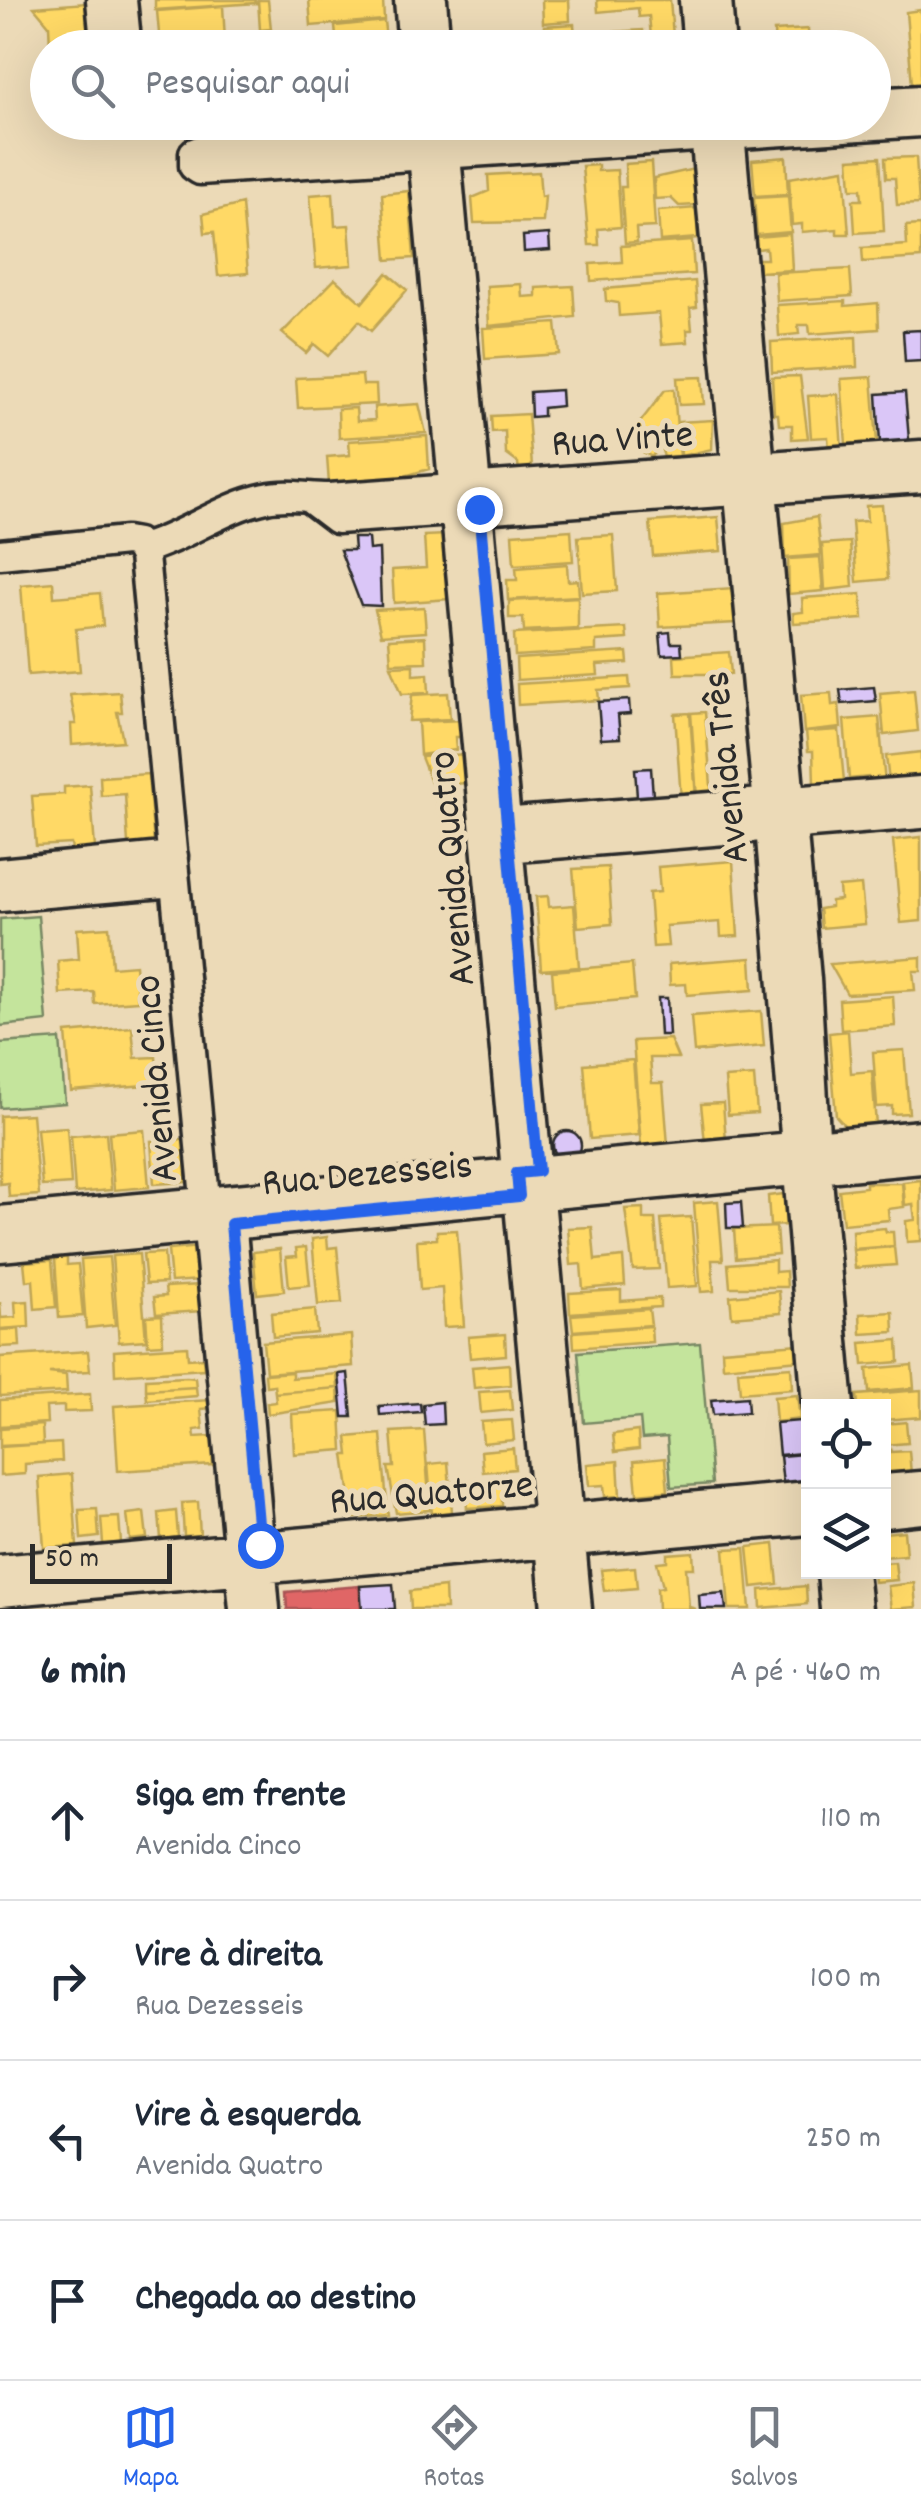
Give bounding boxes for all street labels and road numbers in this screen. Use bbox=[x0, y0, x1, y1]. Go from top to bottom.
street label: Rua Vinte bbox=[550, 409, 695, 476]
street label: Avenida Três bbox=[691, 668, 768, 867]
street label: Avenida Quatro bbox=[417, 749, 494, 988]
street label: Avenida Cinco bbox=[122, 972, 197, 1185]
street label: Rua Dezesseis bbox=[260, 1140, 475, 1215]
street label: Rua Quatorze bbox=[327, 1459, 536, 1534]

